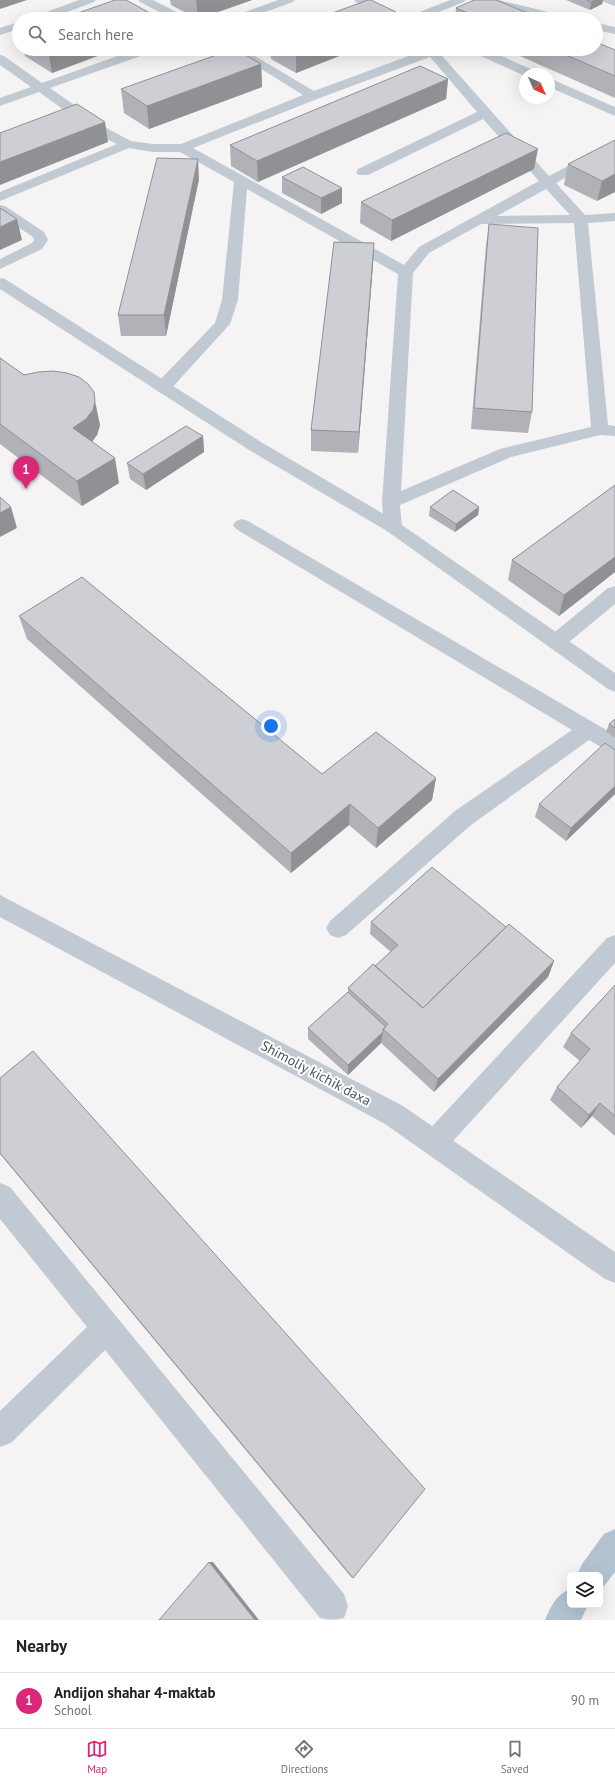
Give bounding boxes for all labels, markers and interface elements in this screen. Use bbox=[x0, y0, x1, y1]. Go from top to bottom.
search box bbox=[12, 12, 603, 56]
icon: search bbox=[26, 23, 48, 45]
text: Search here bbox=[58, 25, 134, 44]
north arrow bbox=[519, 68, 555, 104]
pin: 1 bbox=[13, 456, 39, 489]
your location bbox=[261, 716, 281, 736]
street label: Shimoliy kichik daxa bbox=[258, 1036, 374, 1110]
map controls bbox=[567, 1572, 603, 1608]
button: layers bbox=[567, 1572, 603, 1608]
text: Nearby bbox=[16, 1635, 67, 1657]
text: Andijon shahar 4-maktab bbox=[54, 1683, 216, 1702]
text: 1 bbox=[25, 1692, 33, 1709]
text: 90 m bbox=[571, 1692, 599, 1709]
text: School bbox=[54, 1702, 92, 1719]
tab: Map bbox=[86, 1738, 108, 1776]
tab: Directions bbox=[281, 1738, 328, 1776]
tab: Saved bbox=[501, 1738, 529, 1776]

